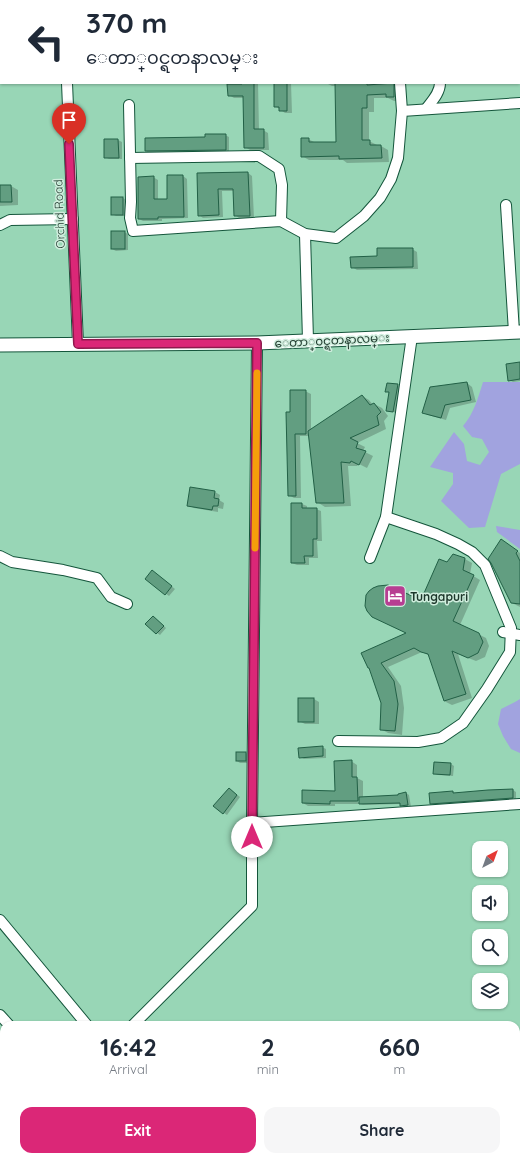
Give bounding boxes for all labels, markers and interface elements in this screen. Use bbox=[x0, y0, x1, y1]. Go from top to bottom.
text: 370 m bbox=[86, 5, 167, 40]
icon: left bbox=[20, 16, 72, 68]
text: ေတာ္၀င္ရတနာလမ္း bbox=[86, 46, 258, 69]
pin bbox=[52, 103, 86, 144]
icon: arrive bbox=[58, 109, 80, 131]
street label: Orchid Road bbox=[50, 179, 68, 249]
street label: ေတာ္၀င္ရတနာလမ္း bbox=[274, 330, 390, 354]
hotel icon: Tungapuri bbox=[382, 583, 408, 609]
place label: Tungapuri bbox=[410, 589, 468, 604]
position arrow bbox=[231, 816, 273, 858]
north arrow bbox=[472, 841, 508, 877]
map controls bbox=[472, 841, 508, 1009]
button: sound bbox=[472, 885, 508, 921]
button: search bbox=[472, 929, 508, 965]
button: layers bbox=[472, 973, 508, 1009]
text: 16:42 bbox=[100, 1032, 157, 1062]
text: 2 bbox=[261, 1032, 275, 1062]
text: 660 bbox=[379, 1032, 420, 1062]
text: Arrival bbox=[109, 1061, 148, 1077]
text: min bbox=[257, 1061, 279, 1077]
text: m bbox=[394, 1061, 405, 1077]
button: Exit bbox=[20, 1107, 256, 1153]
button: Share bbox=[264, 1107, 500, 1153]

